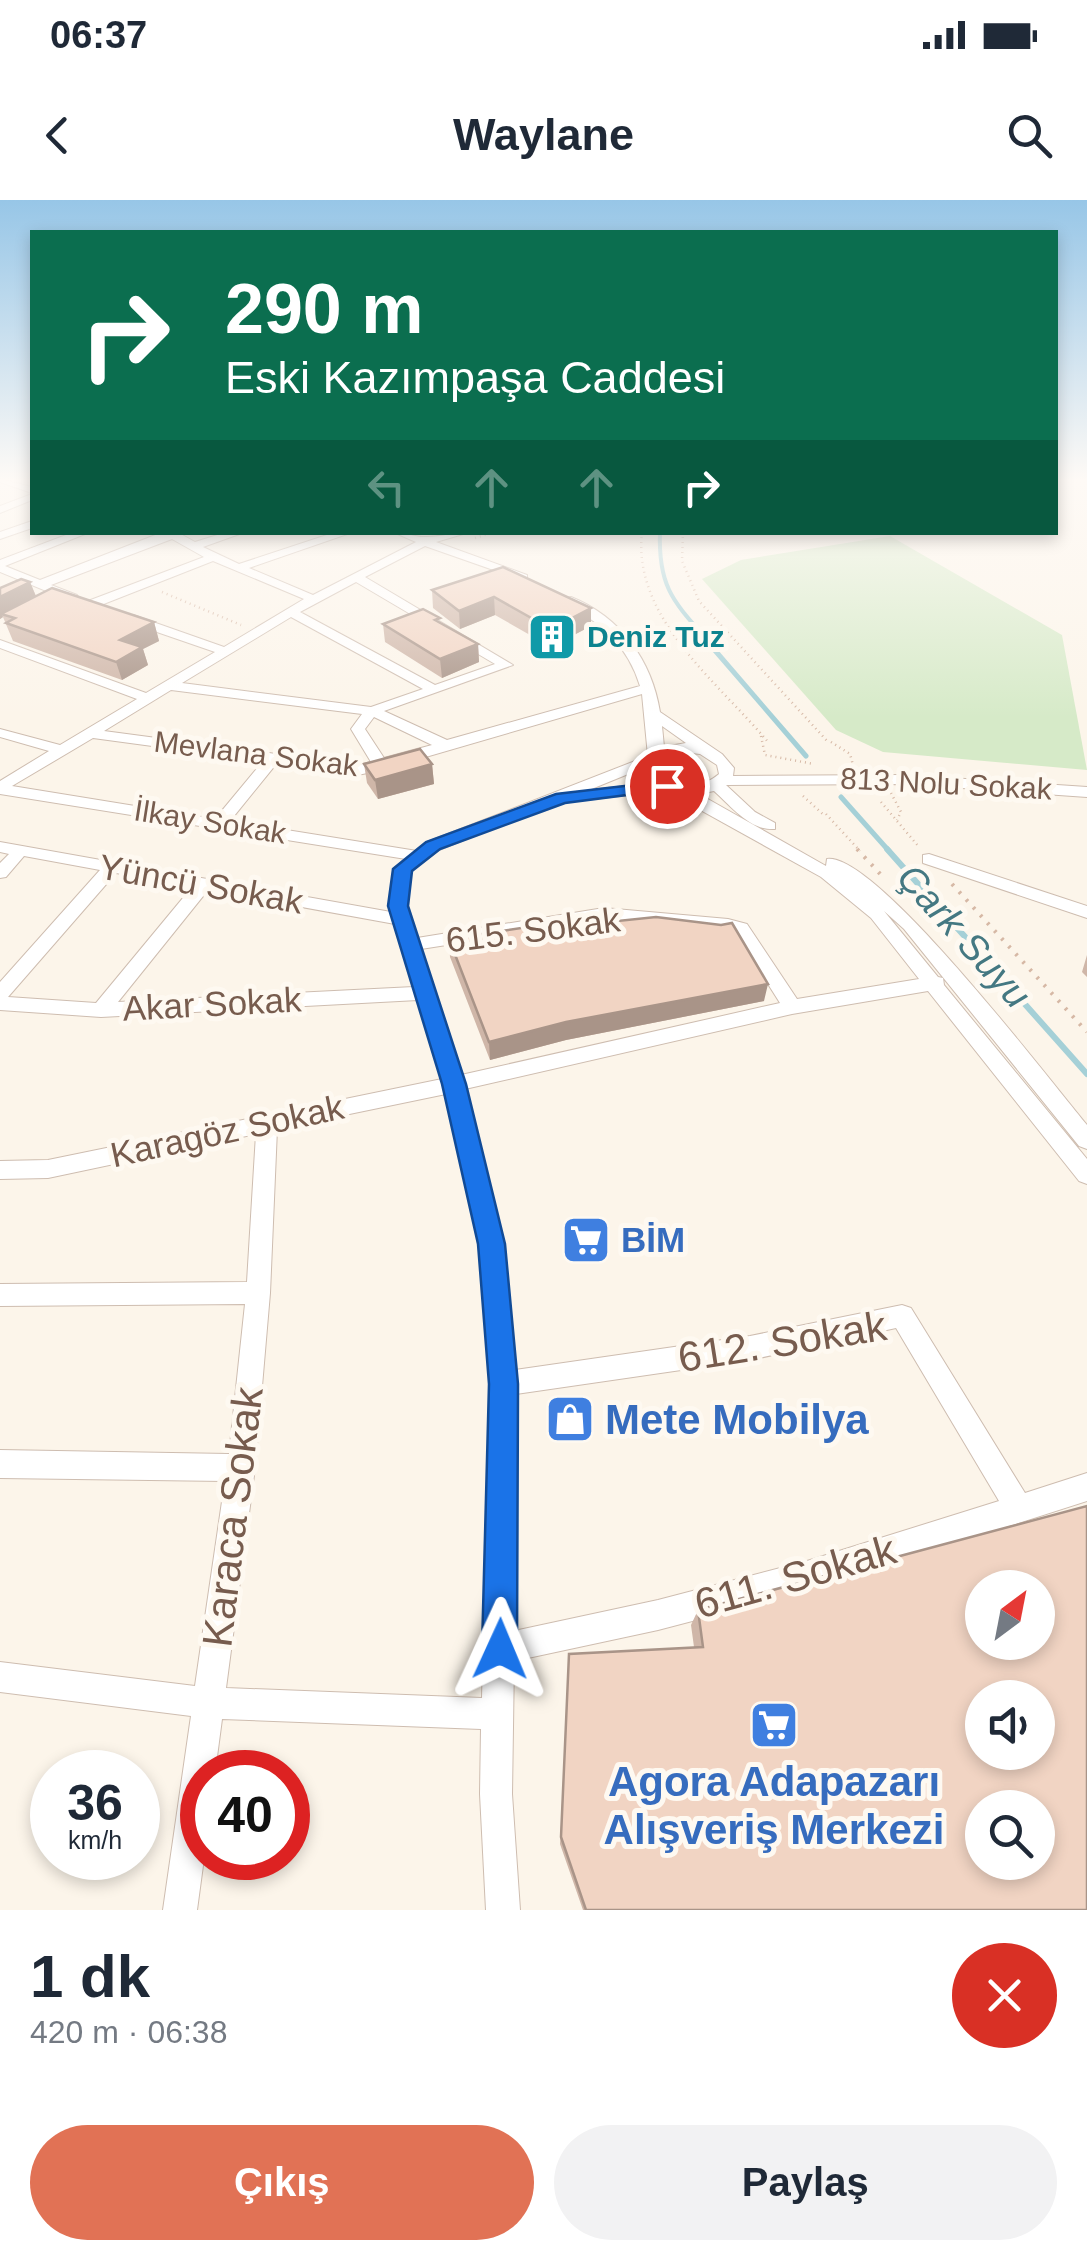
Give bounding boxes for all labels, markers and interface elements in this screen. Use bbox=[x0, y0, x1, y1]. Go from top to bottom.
text: 06:37 bbox=[50, 14, 147, 56]
icon: back bbox=[30, 108, 85, 163]
icon: search bbox=[1002, 108, 1057, 163]
text: Waylane bbox=[453, 109, 634, 160]
icon: right bbox=[60, 270, 190, 400]
text: 290 m bbox=[225, 270, 423, 348]
text: Eski Kazımpaşa Caddesi bbox=[225, 352, 725, 403]
icon: left bbox=[359, 460, 414, 515]
icon: ahead bbox=[464, 460, 519, 515]
icon: ahead bbox=[569, 460, 624, 515]
icon: right bbox=[674, 460, 729, 515]
building icon: Deniz Tuz bbox=[526, 611, 578, 663]
place label: Deniz Tuz bbox=[587, 620, 725, 653]
street label: Mevlana Sokak bbox=[152, 725, 361, 783]
pin bbox=[625, 744, 710, 829]
icon: arrive bbox=[640, 759, 695, 814]
street label: 813 Nolu Sokak bbox=[839, 761, 1054, 806]
street label: İlkay Sokak bbox=[132, 793, 289, 850]
street label: Yüncü Sokak bbox=[96, 846, 307, 921]
water label: Çark Suyu bbox=[889, 856, 1039, 1016]
street label: 615. Sokak bbox=[444, 899, 623, 960]
street label: Akar Sokak bbox=[122, 979, 303, 1028]
street label: Karagöz Sokak bbox=[107, 1087, 348, 1174]
supermarket icon: BİM bbox=[560, 1214, 612, 1266]
place label: BİM bbox=[621, 1220, 685, 1259]
street label: 612. Sokak bbox=[675, 1302, 891, 1381]
street label: Karaca Sokak bbox=[193, 1383, 272, 1650]
shop icon: Mete Mobilya bbox=[544, 1393, 596, 1445]
place label: Mete Mobilya bbox=[605, 1396, 869, 1443]
street label: 611. Sokak bbox=[689, 1525, 902, 1628]
north arrow bbox=[965, 1570, 1055, 1660]
map controls bbox=[965, 1570, 1055, 1880]
position arrow bbox=[448, 1597, 552, 1701]
button: sound bbox=[965, 1680, 1055, 1770]
supermarket icon: Agora Adapazarı Alışveriş Merkezi bbox=[748, 1699, 800, 1751]
speed limit sign: 40 bbox=[180, 1750, 310, 1880]
place label: Agora Adapazarı Alışveriş Merkezi bbox=[604, 1758, 944, 1853]
text: 36 bbox=[67, 1775, 123, 1831]
button: search bbox=[965, 1790, 1055, 1880]
text: km/h bbox=[68, 1826, 122, 1854]
text: 1 dk bbox=[30, 1943, 150, 2010]
button: close bbox=[952, 1943, 1057, 2048]
text: 420 m · 06:38 bbox=[30, 2014, 227, 2050]
button: Çıkış bbox=[30, 2125, 534, 2240]
button: Paylaş bbox=[554, 2125, 1057, 2240]

